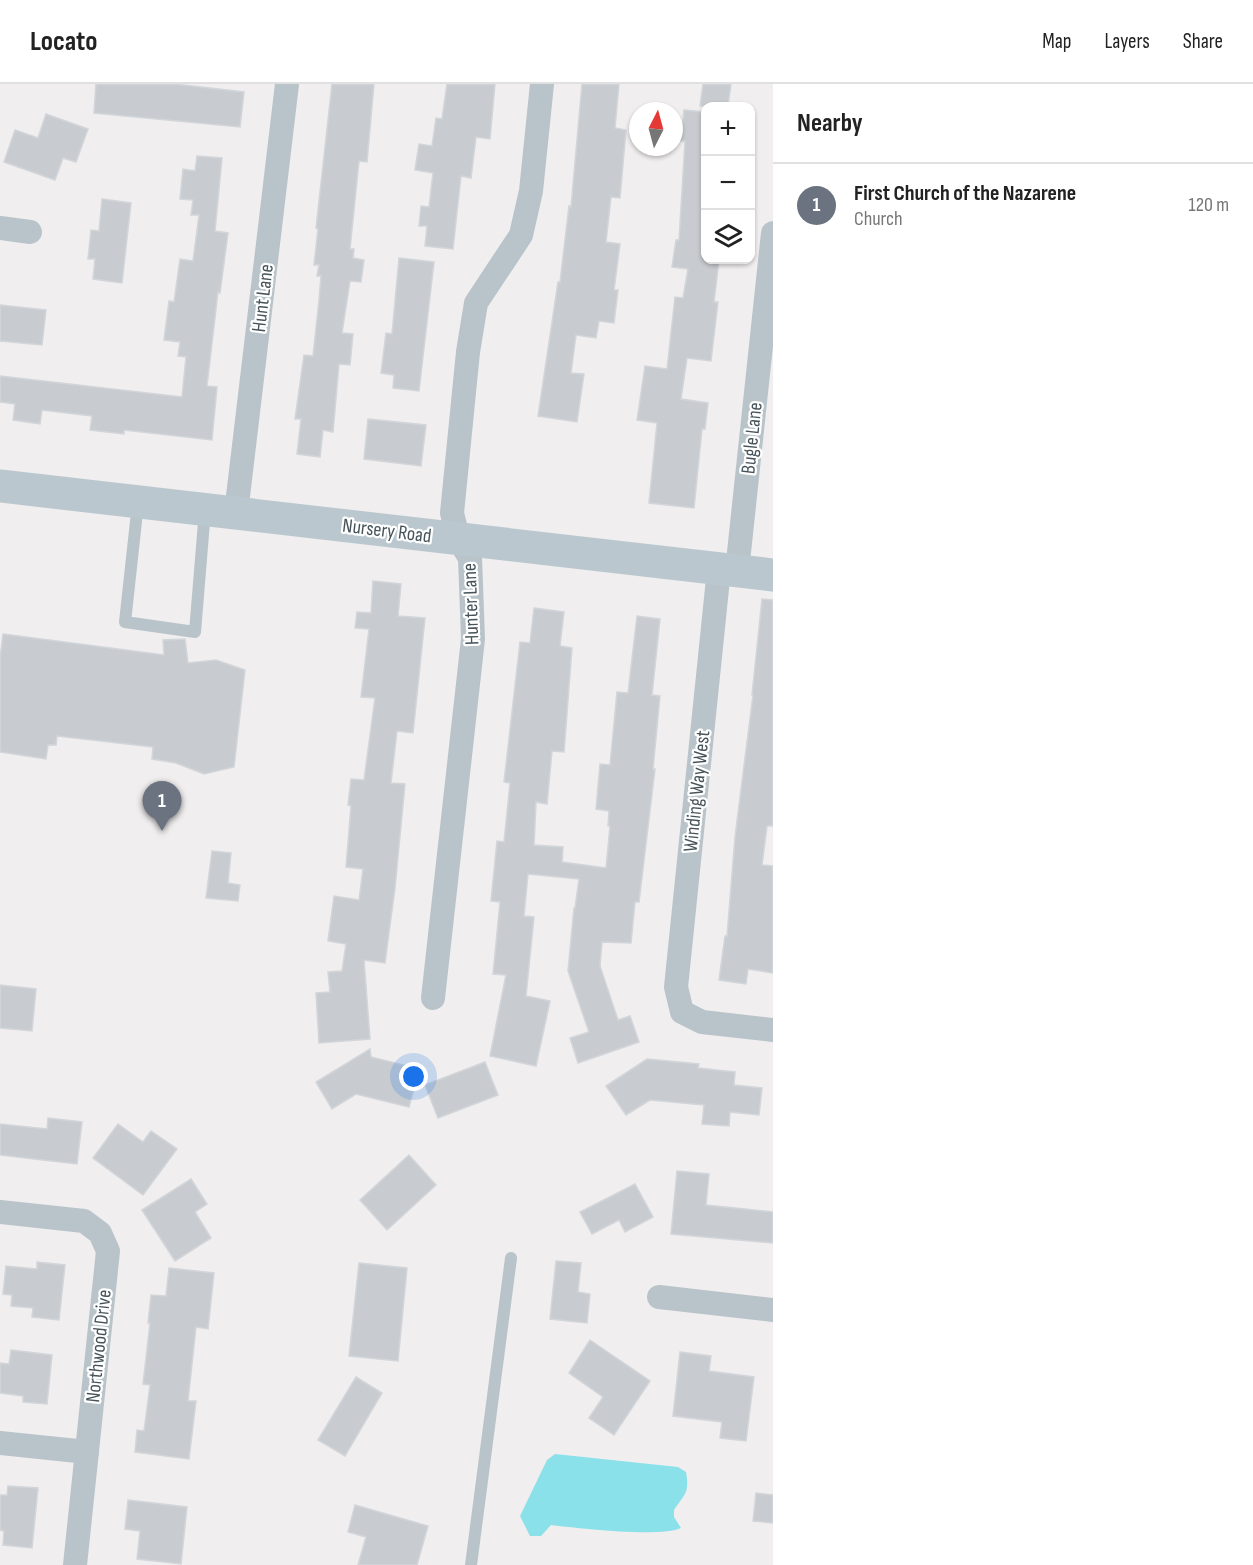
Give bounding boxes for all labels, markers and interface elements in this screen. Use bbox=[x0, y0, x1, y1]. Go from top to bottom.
text: Locato bbox=[30, 25, 97, 58]
text: Map bbox=[1042, 29, 1071, 54]
text: Layers bbox=[1104, 29, 1150, 54]
text: Share bbox=[1183, 29, 1223, 54]
north arrow bbox=[629, 102, 683, 156]
map controls bbox=[701, 102, 755, 264]
button: + bbox=[701, 102, 755, 156]
text: Nearby bbox=[797, 108, 863, 139]
button: − bbox=[701, 156, 755, 210]
text: First Church of the Nazarene bbox=[854, 180, 1076, 207]
text: 1 bbox=[813, 193, 820, 217]
text: 120 m bbox=[1189, 193, 1229, 217]
text: Church bbox=[854, 207, 903, 231]
button: layers bbox=[701, 210, 755, 264]
street label: Hunt Lane bbox=[247, 263, 279, 333]
street label: Bugle Lane bbox=[736, 401, 768, 475]
street label: Nursery Road bbox=[341, 514, 433, 548]
street label: Hunter Lane bbox=[458, 563, 484, 645]
street label: Winding Way West bbox=[679, 729, 715, 853]
pin: 1 bbox=[142, 782, 182, 831]
your location bbox=[399, 1062, 428, 1091]
street label: Northwood Drive bbox=[81, 1288, 117, 1404]

